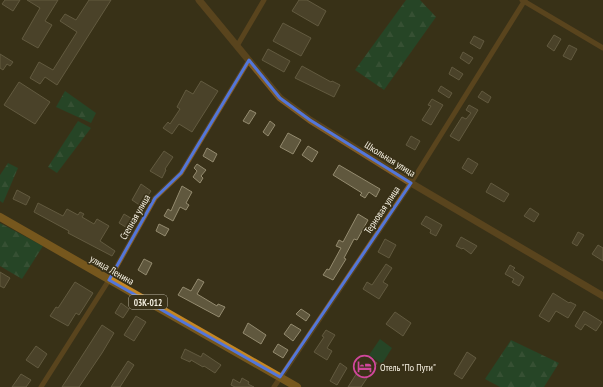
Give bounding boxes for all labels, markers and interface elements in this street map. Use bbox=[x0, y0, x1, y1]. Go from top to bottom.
street label: Школьная улица bbox=[362, 138, 418, 180]
street label: Терновая улица bbox=[361, 184, 403, 236]
street label: Степная улица bbox=[117, 192, 153, 242]
street label: улица Ленина bbox=[88, 252, 136, 288]
road number: 03К-012 bbox=[129, 295, 167, 309]
hotel icon: Отель "По Пути" bbox=[352, 354, 378, 380]
place label: Отель "По Пути" bbox=[380, 361, 436, 374]

